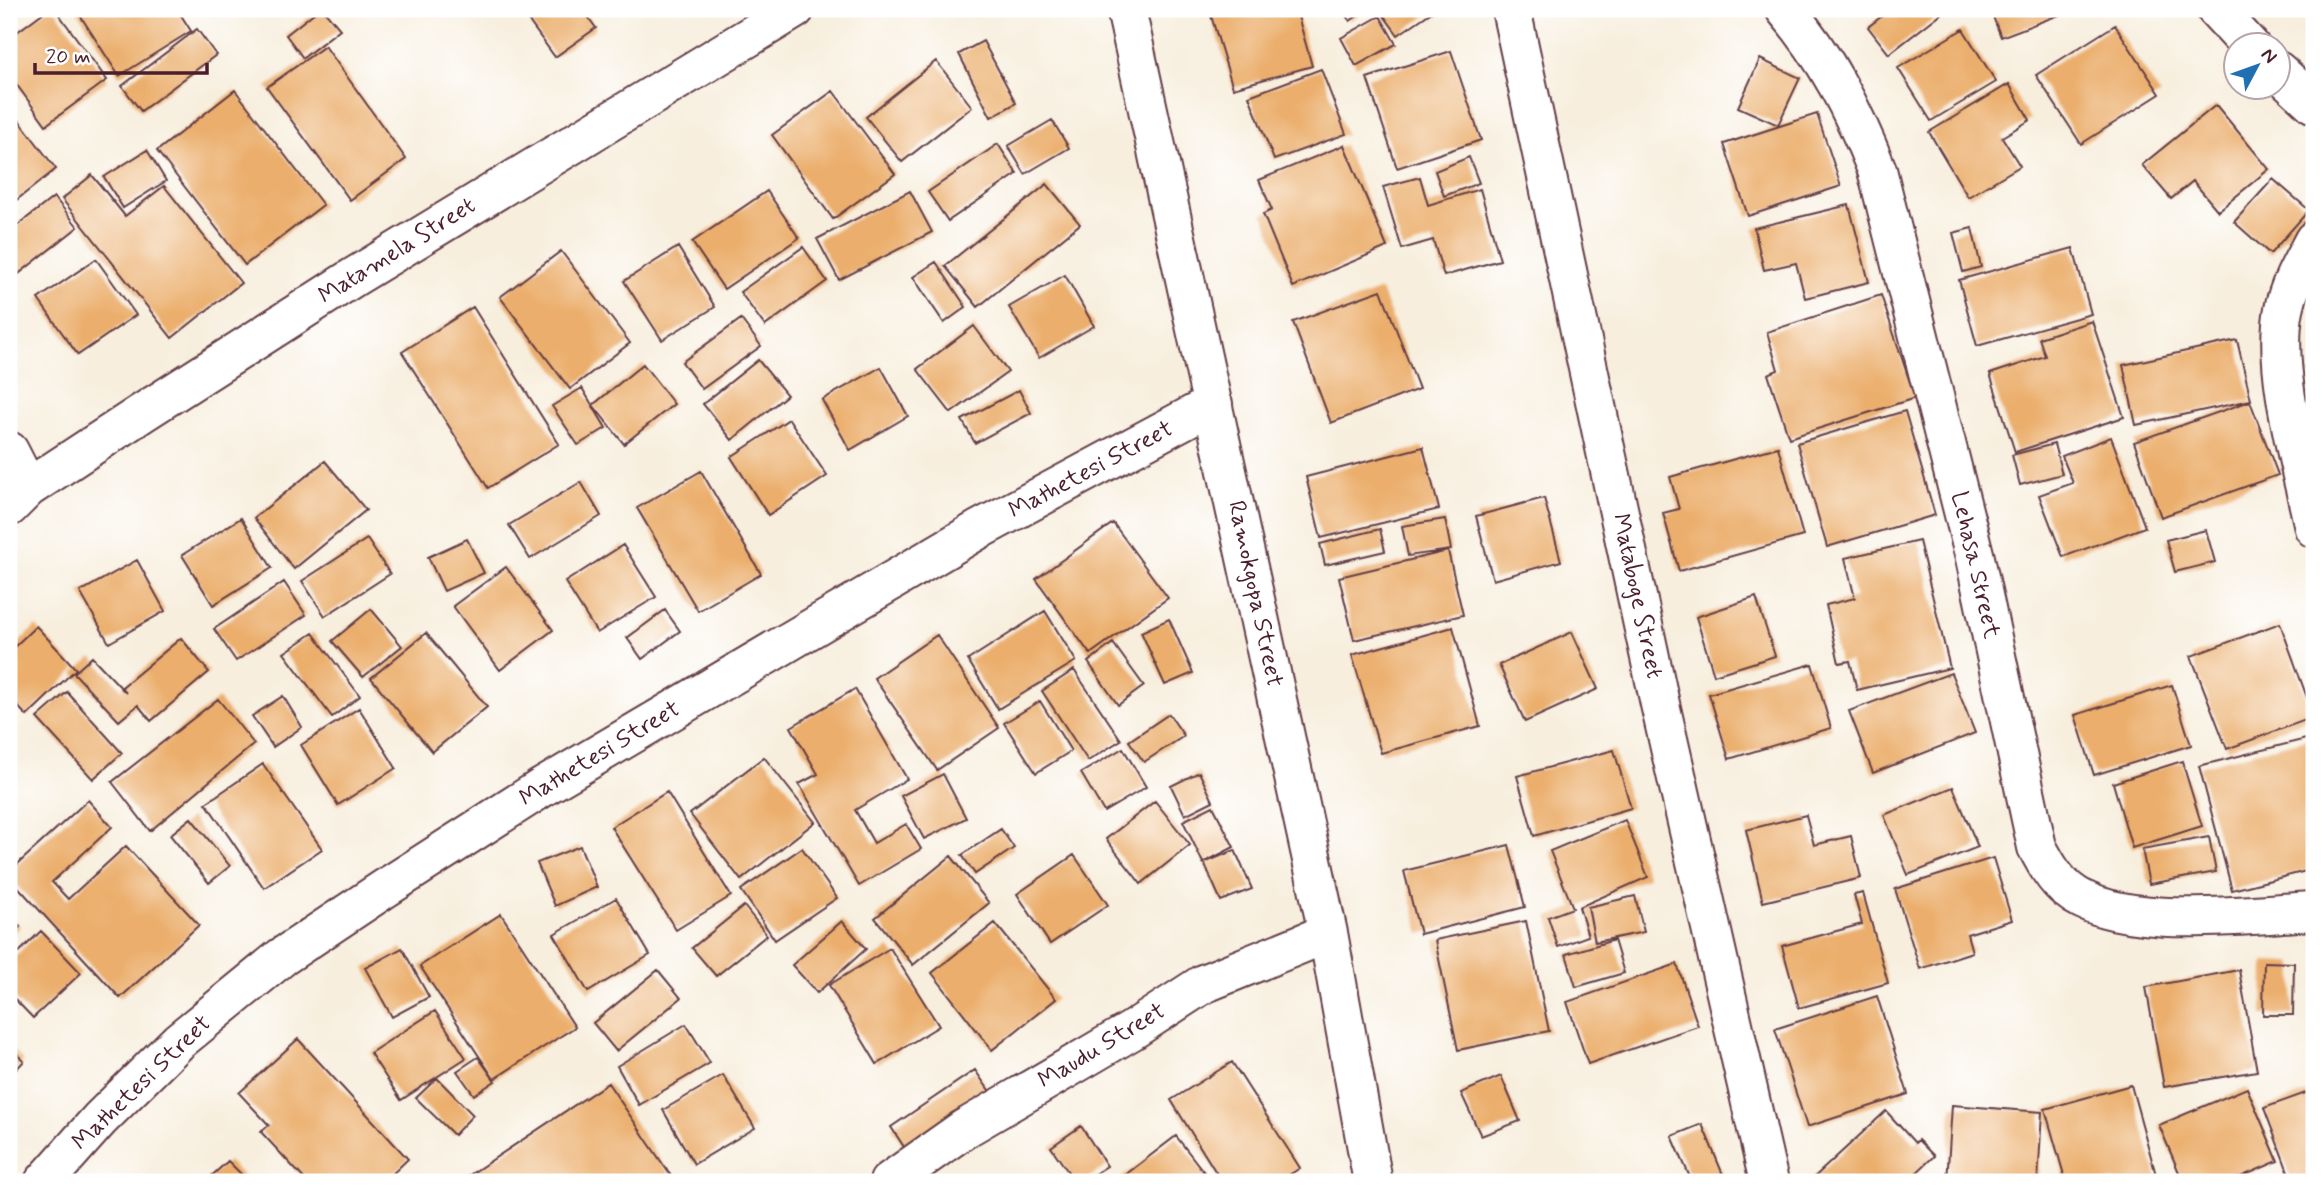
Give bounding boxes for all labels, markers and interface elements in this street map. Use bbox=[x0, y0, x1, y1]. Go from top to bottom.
scale bar bbox=[35, 32, 206, 76]
north arrow bbox=[2222, 32, 2292, 102]
text: 20 m bbox=[46, 43, 91, 71]
text: N bbox=[2255, 43, 2282, 69]
street label: Matamela Street bbox=[313, 190, 481, 312]
street label: Mathetesi Street bbox=[1003, 414, 1179, 526]
street label: Lehasa Street bbox=[1943, 488, 2007, 642]
street label: Ramokgopa Street bbox=[1220, 498, 1290, 690]
street label: Mataboge Street bbox=[1604, 511, 1670, 681]
street label: Mathetesi Street bbox=[514, 694, 686, 814]
street label: Maudu Street bbox=[1033, 996, 1171, 1096]
street label: Mathetesi Street bbox=[66, 1009, 218, 1157]

